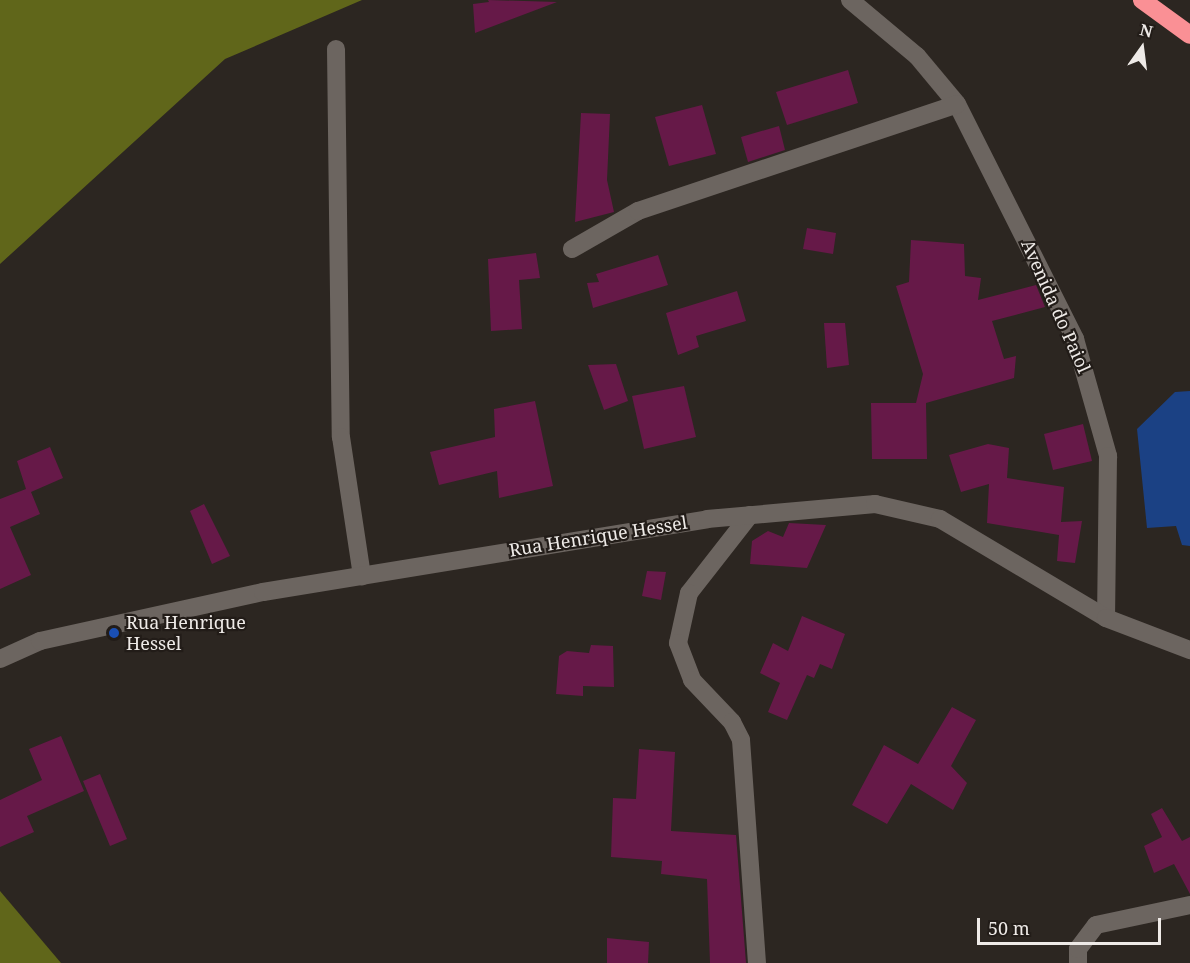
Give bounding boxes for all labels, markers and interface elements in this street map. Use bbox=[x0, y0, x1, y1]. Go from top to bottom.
north arrow bbox=[1112, 18, 1172, 78]
text: N bbox=[1138, 18, 1155, 43]
street label: Avenida do Paiol bbox=[1017, 236, 1095, 376]
street label: Rua Henrique Hessel bbox=[507, 511, 689, 561]
place label: Rua Henrique Hessel bbox=[126, 612, 246, 654]
marker: Rua Henrique Hessel bbox=[107, 626, 121, 640]
scale bar bbox=[980, 906, 1164, 944]
text: 50 m bbox=[988, 916, 1030, 940]

